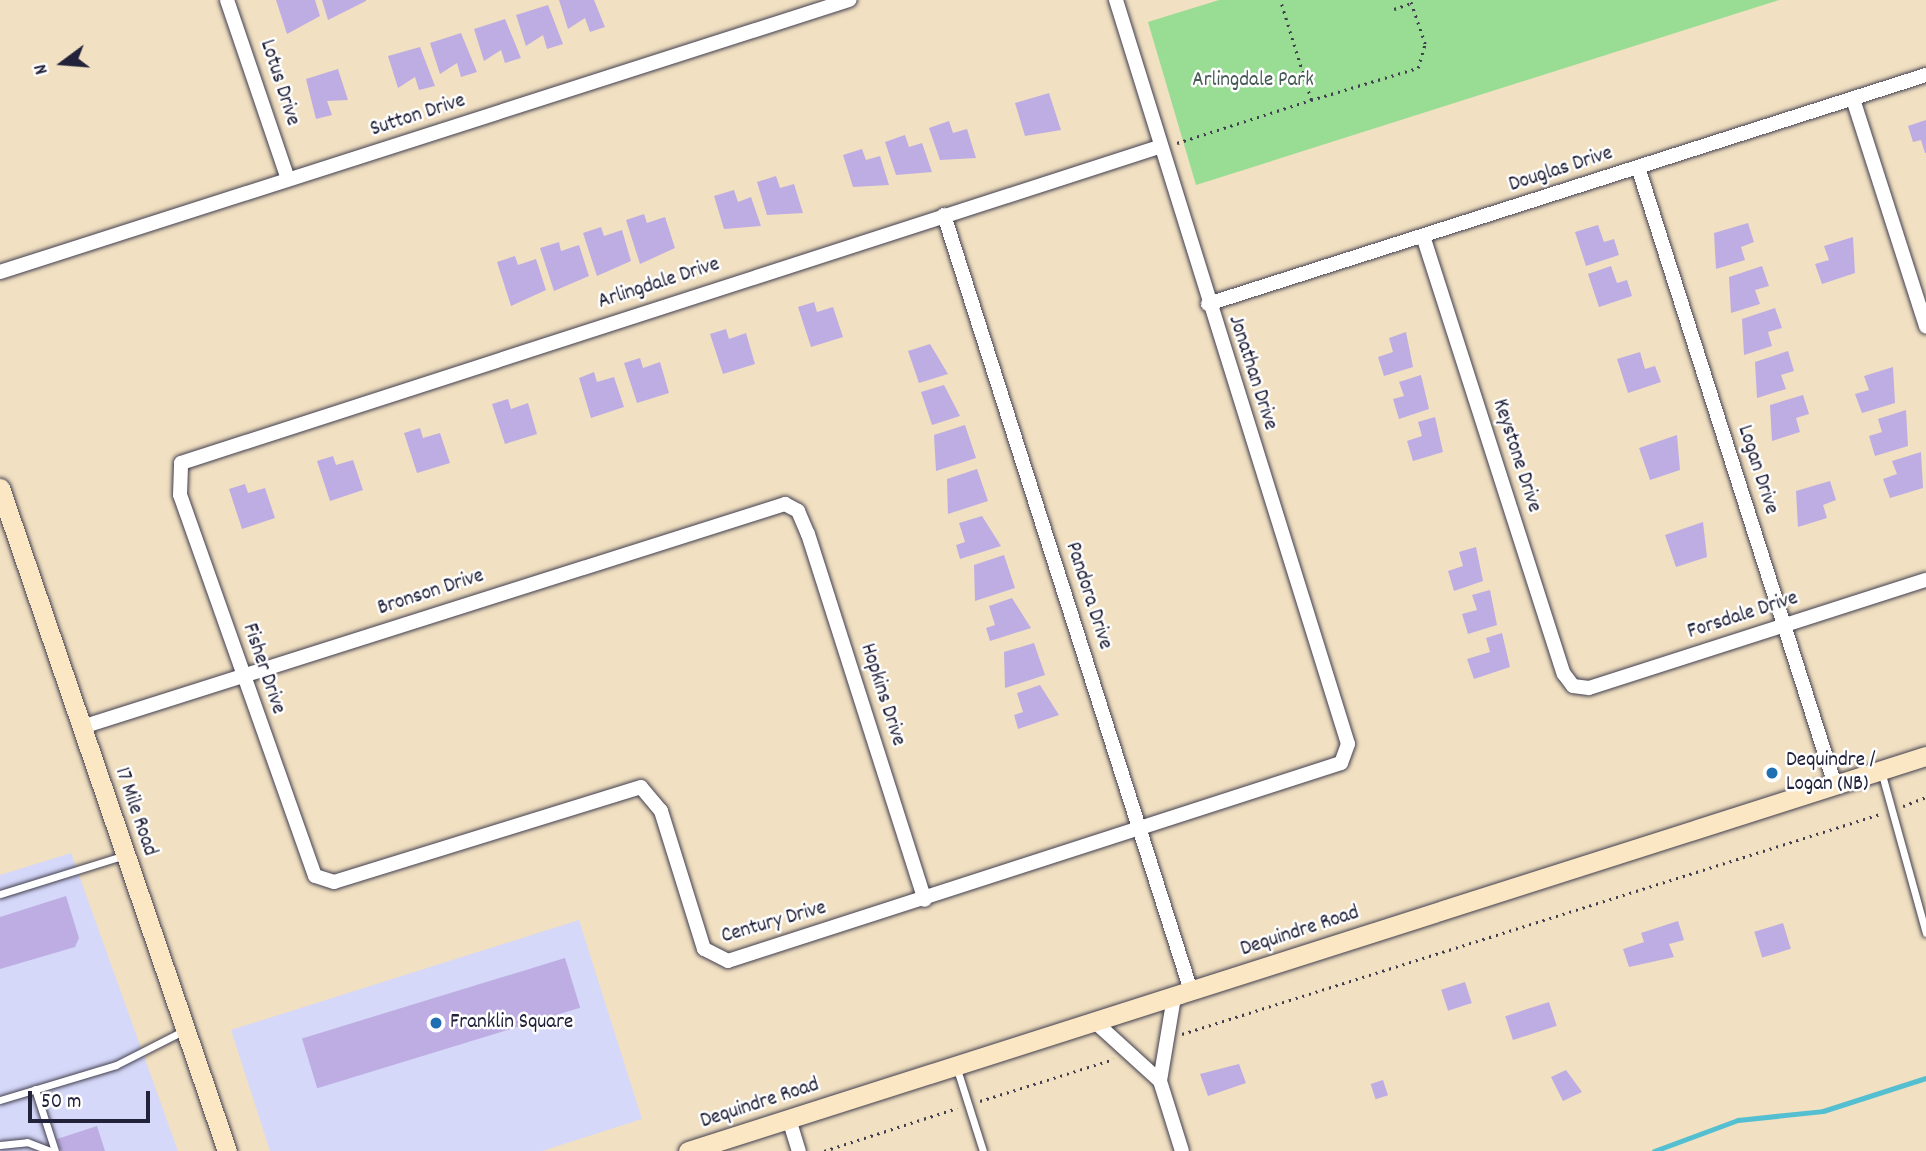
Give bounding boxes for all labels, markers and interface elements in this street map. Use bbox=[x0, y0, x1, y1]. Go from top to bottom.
north arrow bbox=[28, 28, 98, 98]
street label: Lotus Drive bbox=[253, 37, 305, 129]
text: N bbox=[28, 61, 57, 77]
park label: Arlingdale Park bbox=[1192, 68, 1314, 94]
street label: Sutton Drive bbox=[367, 89, 469, 143]
street label: Douglas Drive bbox=[1506, 141, 1616, 199]
street label: Arlingdale Drive bbox=[595, 253, 723, 315]
street label: Jonathan Drive bbox=[1222, 313, 1282, 433]
street label: Keystone Drive bbox=[1486, 396, 1546, 516]
street label: Logan Drive bbox=[1731, 422, 1783, 518]
street label: Pandora Drive bbox=[1059, 539, 1117, 653]
street label: Bronson Drive bbox=[375, 564, 487, 622]
street label: Forsdale Drive bbox=[1685, 586, 1801, 646]
street label: Fisher Drive bbox=[236, 620, 290, 718]
street label: Hopkins Drive bbox=[854, 641, 910, 749]
place label: Dequindre / Logan (NB) bbox=[1786, 748, 1876, 798]
street label: 17 Mile Road bbox=[108, 764, 162, 860]
marker: Dequindre / Logan (NB) bbox=[1764, 765, 1780, 781]
street label: Century Drive bbox=[719, 896, 829, 950]
street label: Dequindre Road bbox=[1238, 901, 1362, 963]
place label: Franklin Square bbox=[450, 1010, 573, 1036]
marker: Franklin Square bbox=[428, 1015, 444, 1031]
street label: Dequindre Road bbox=[698, 1073, 822, 1135]
scale bar bbox=[32, 1078, 154, 1122]
text: 50 m bbox=[41, 1088, 81, 1118]

